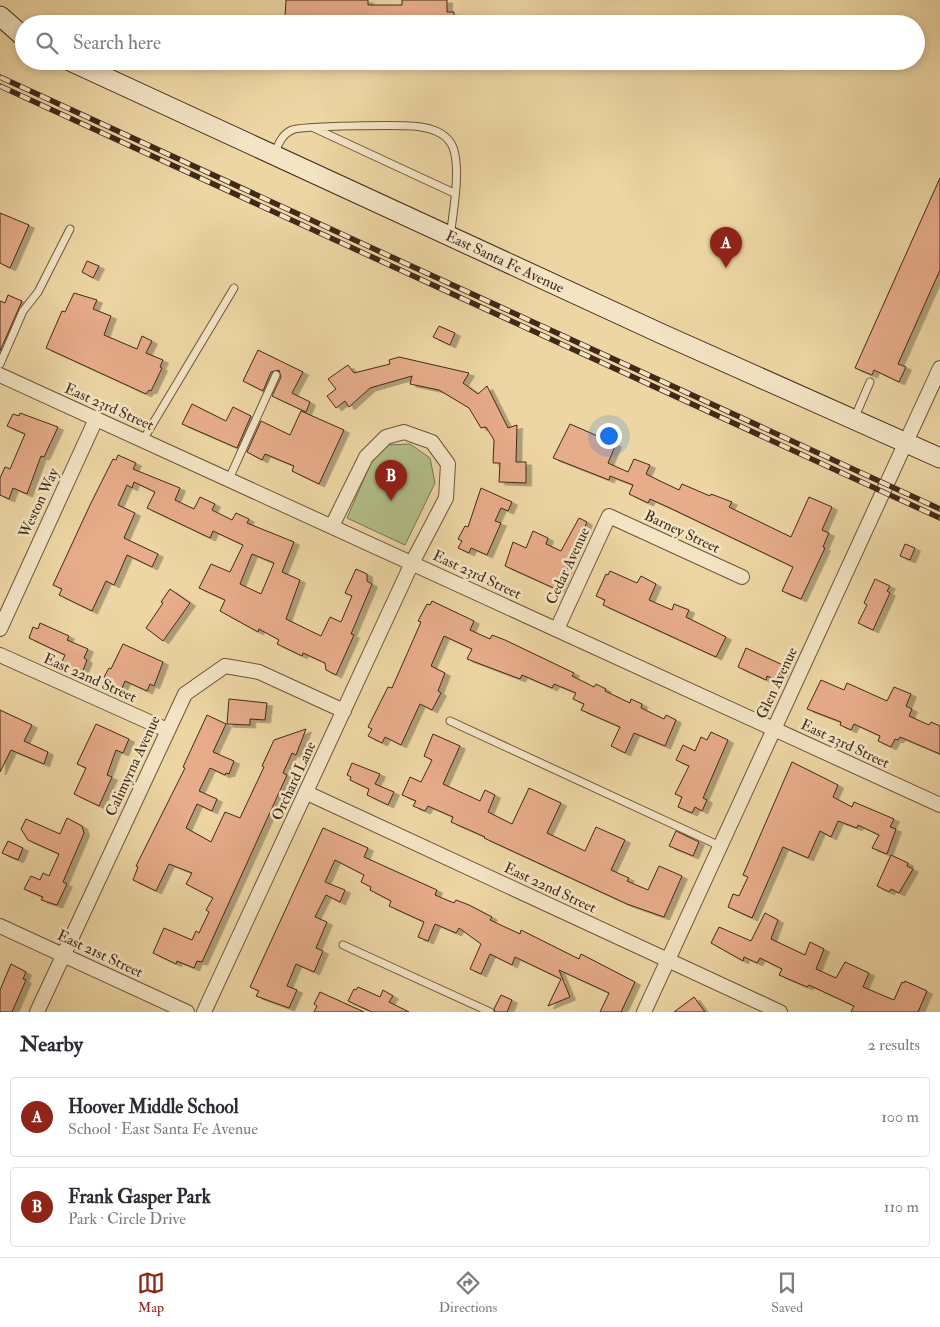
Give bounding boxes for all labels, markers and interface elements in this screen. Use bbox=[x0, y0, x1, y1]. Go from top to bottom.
search box bbox=[15, 15, 925, 70]
icon: search bbox=[33, 29, 61, 57]
text: Search here bbox=[73, 31, 161, 55]
street label: East Santa Fe Avenue bbox=[443, 226, 567, 297]
pin: A bbox=[710, 227, 742, 268]
street label: East 23rd Street bbox=[61, 379, 157, 435]
your location bbox=[596, 423, 622, 449]
pin: B bbox=[375, 460, 407, 501]
street label: Weston Way bbox=[14, 465, 64, 542]
street label: Barney Street bbox=[641, 506, 723, 558]
street label: Cedar Avenue bbox=[542, 524, 594, 608]
street label: East 23rd Street bbox=[430, 546, 524, 604]
street label: Glen Avenue bbox=[752, 644, 802, 722]
street label: East 22nd Street bbox=[41, 649, 140, 707]
street label: Calimyrna Avenue bbox=[101, 713, 165, 819]
street label: East 23rd Street bbox=[798, 715, 892, 773]
street label: Orchard Lane bbox=[267, 739, 321, 823]
street label: East 22nd Street bbox=[501, 858, 599, 918]
street label: East 21st Street bbox=[54, 926, 146, 982]
text: Nearby bbox=[20, 1031, 83, 1058]
text: 2 results bbox=[867, 1035, 920, 1055]
text: Hoover Middle School bbox=[68, 1095, 239, 1119]
text: A bbox=[32, 1107, 42, 1127]
text: 100 m bbox=[881, 1107, 919, 1127]
text: School · East Santa Fe Avenue bbox=[68, 1119, 258, 1139]
text: Frank Gasper Park bbox=[68, 1185, 211, 1209]
text: B bbox=[32, 1197, 42, 1217]
text: 110 m bbox=[884, 1197, 919, 1217]
text: Park · Circle Drive bbox=[68, 1209, 186, 1229]
tab: Map bbox=[137, 1269, 165, 1316]
tab: Directions bbox=[439, 1269, 497, 1316]
tab: Saved bbox=[771, 1269, 803, 1316]

